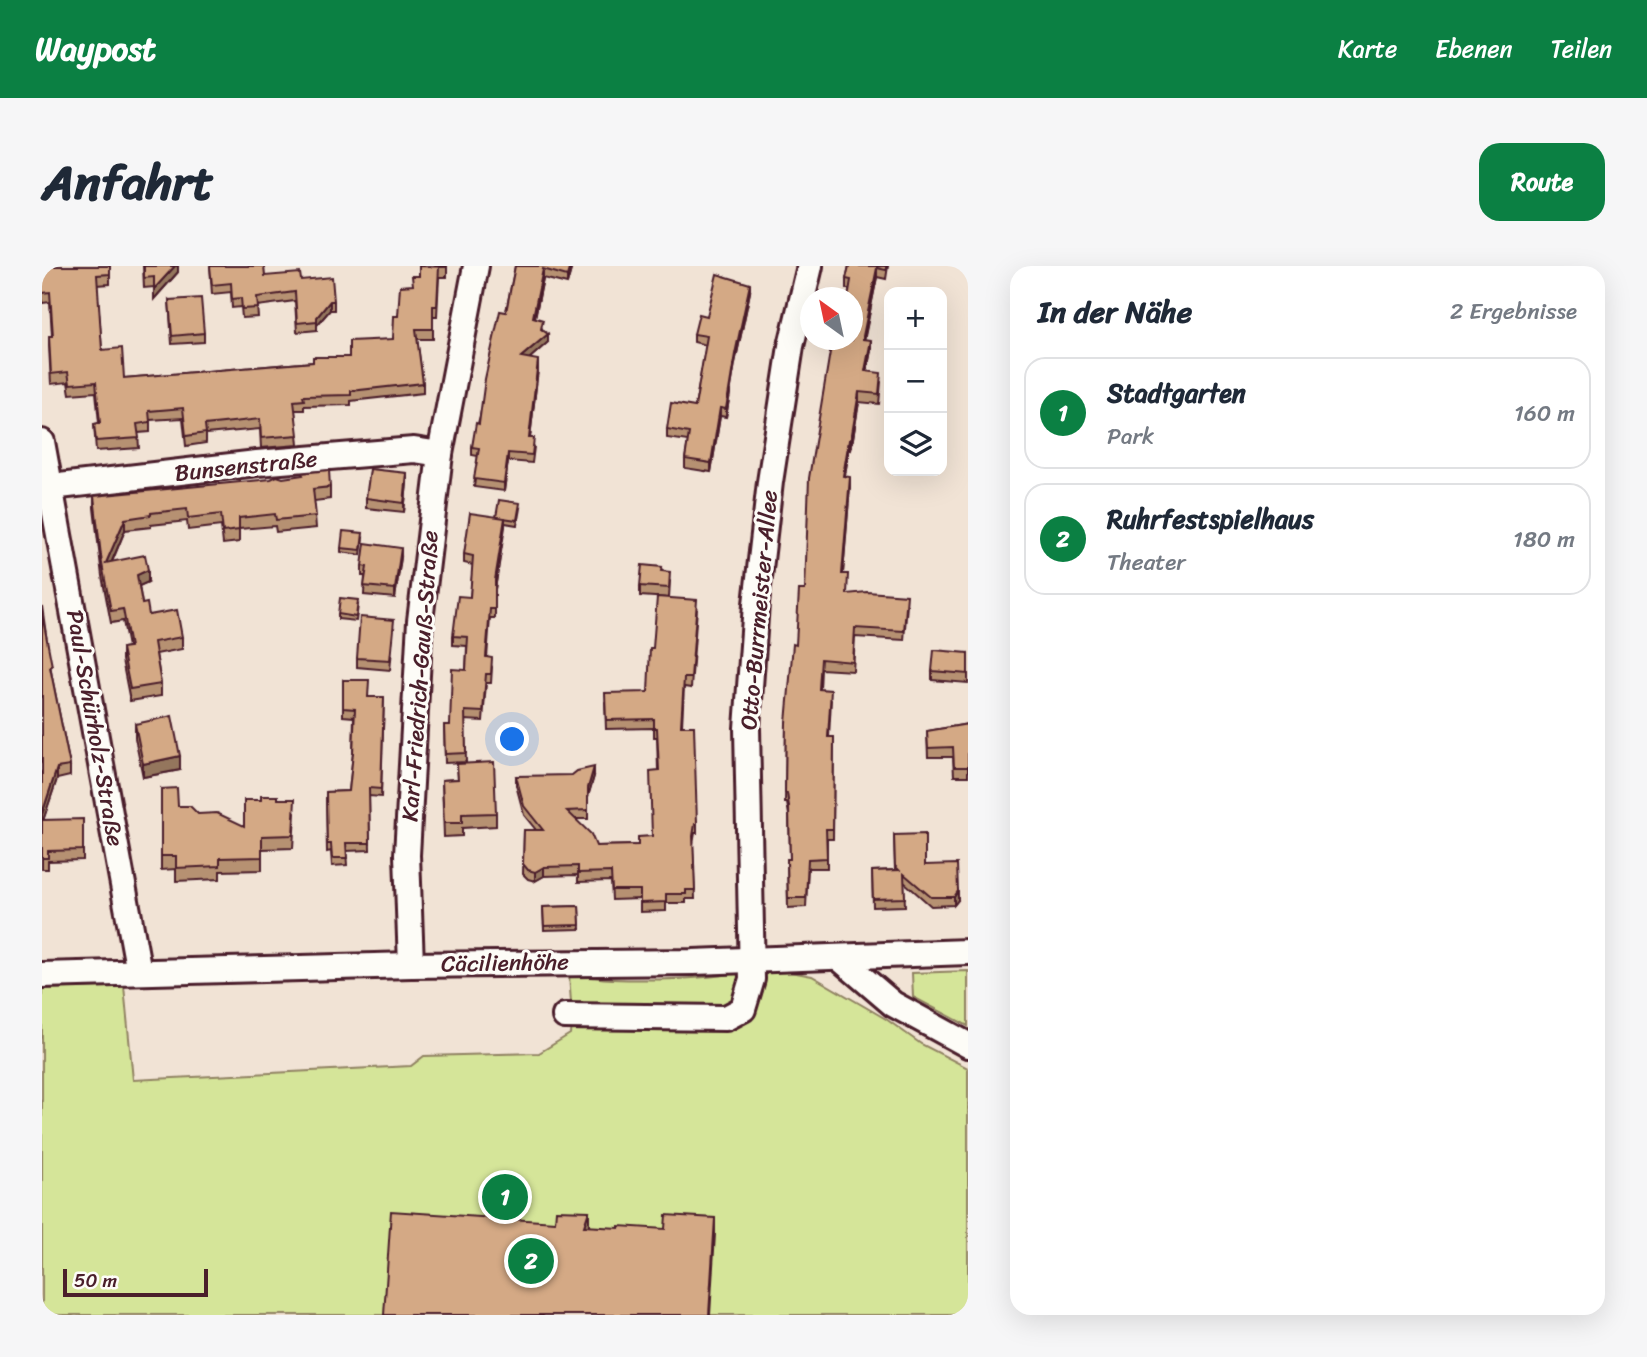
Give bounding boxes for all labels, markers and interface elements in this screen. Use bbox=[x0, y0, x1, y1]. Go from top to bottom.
text: Waypost bbox=[35, 20, 156, 78]
text: Karte bbox=[1338, 28, 1397, 70]
text: Ebenen bbox=[1435, 28, 1513, 70]
text: Teilen bbox=[1551, 28, 1612, 70]
text: Anfahrt bbox=[42, 139, 214, 226]
button: Route bbox=[1479, 143, 1605, 221]
text: In der Nähe bbox=[1038, 285, 1192, 339]
north arrow bbox=[800, 287, 863, 350]
map controls bbox=[884, 287, 947, 476]
button: + bbox=[884, 287, 947, 350]
text: 2 Ergebnisse bbox=[1450, 291, 1577, 332]
button: − bbox=[884, 350, 947, 413]
text: Stadtgarten bbox=[1107, 370, 1246, 416]
text: 1 bbox=[1058, 393, 1068, 434]
text: 160 m bbox=[1514, 393, 1575, 434]
button: layers bbox=[884, 413, 947, 476]
text: Park bbox=[1107, 416, 1154, 457]
street label: Bunsenstraße bbox=[173, 438, 320, 494]
street label: Otto-Burrmeister-Allee bbox=[728, 488, 790, 732]
text: Ruhrfestspielhaus bbox=[1107, 496, 1314, 542]
text: 2 bbox=[1056, 519, 1070, 560]
text: 180 m bbox=[1513, 519, 1575, 560]
street label: Karl-Friedrich-Gauß-Straße bbox=[389, 529, 451, 823]
text: Theater bbox=[1107, 542, 1186, 583]
street label: Paul-Schürholz-Straße bbox=[54, 606, 136, 850]
your location bbox=[495, 722, 529, 756]
street label: Cäcilienhöhe bbox=[441, 941, 569, 985]
pin: 1 bbox=[482, 1171, 528, 1223]
pin: 2 bbox=[508, 1235, 554, 1287]
text: 50 m bbox=[74, 1264, 117, 1297]
scale bar bbox=[63, 1266, 208, 1298]

